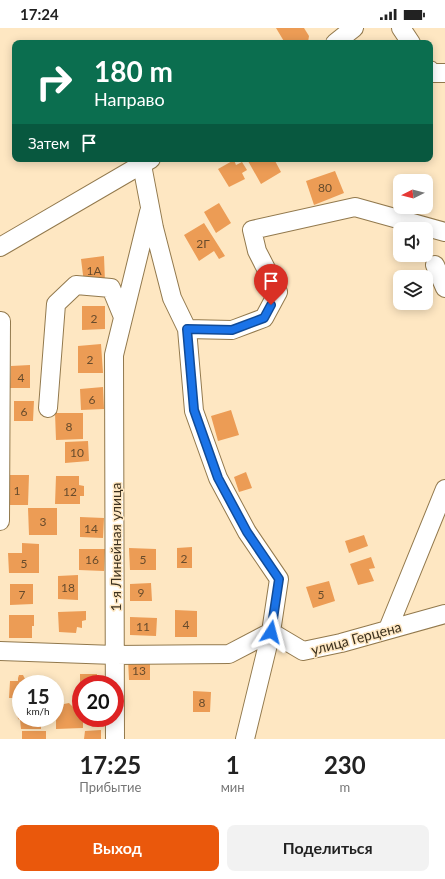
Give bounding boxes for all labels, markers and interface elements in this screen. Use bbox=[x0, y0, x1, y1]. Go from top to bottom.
text: 17:24 bbox=[20, 5, 59, 23]
text: 180 m bbox=[94, 54, 173, 88]
icon: right bbox=[28, 56, 80, 108]
text: Направо bbox=[94, 88, 165, 110]
icon: arrive bbox=[78, 132, 100, 154]
text: Затем bbox=[28, 134, 70, 152]
north arrow bbox=[393, 174, 433, 214]
map controls bbox=[393, 174, 433, 310]
house number: 80 bbox=[318, 180, 332, 195]
button: sound bbox=[393, 222, 433, 262]
house number: 2Г bbox=[196, 236, 210, 251]
house number: 1А bbox=[86, 263, 102, 278]
pin bbox=[254, 264, 288, 305]
icon: arrive bbox=[260, 270, 282, 292]
button: layers bbox=[393, 270, 433, 310]
house number: 2 bbox=[91, 311, 98, 326]
house number: 2 bbox=[87, 352, 94, 367]
house number: 4 bbox=[18, 370, 25, 385]
house number: 6 bbox=[89, 392, 96, 407]
house number: 6 bbox=[21, 404, 28, 419]
house number: 8 bbox=[66, 419, 73, 434]
house number: 10 bbox=[70, 445, 84, 460]
house number: 1 bbox=[14, 483, 21, 498]
street label: 1-я Линейная улица bbox=[107, 483, 124, 611]
house number: 12 bbox=[63, 484, 77, 499]
house number: 3 bbox=[40, 514, 47, 529]
house number: 14 bbox=[84, 521, 98, 536]
house number: 2 bbox=[181, 551, 188, 566]
house number: 16 bbox=[85, 552, 99, 567]
house number: 5 bbox=[140, 552, 147, 567]
house number: 5 bbox=[21, 556, 28, 571]
house number: 18 bbox=[61, 580, 75, 595]
house number: 9 bbox=[138, 585, 145, 600]
house number: 7 bbox=[19, 587, 26, 602]
house number: 5 bbox=[318, 587, 325, 602]
position arrow bbox=[250, 611, 292, 653]
house number: 4 bbox=[183, 617, 190, 632]
street label: улица Герцена bbox=[309, 618, 403, 658]
house number: 11 bbox=[136, 619, 150, 634]
house number: 13 bbox=[132, 663, 146, 678]
speed limit sign: 20 bbox=[72, 675, 124, 727]
text: 15 bbox=[26, 684, 50, 708]
house number: 8 bbox=[199, 695, 206, 710]
text: km/h bbox=[26, 705, 50, 717]
text: 17:25 bbox=[79, 750, 141, 779]
text: 1 bbox=[226, 750, 240, 779]
text: 230 bbox=[324, 750, 366, 779]
text: Прибытие bbox=[79, 779, 141, 795]
text: мин bbox=[221, 779, 245, 795]
text: m bbox=[339, 779, 350, 795]
button: Выход bbox=[16, 825, 219, 871]
button: Поделиться bbox=[227, 825, 429, 871]

